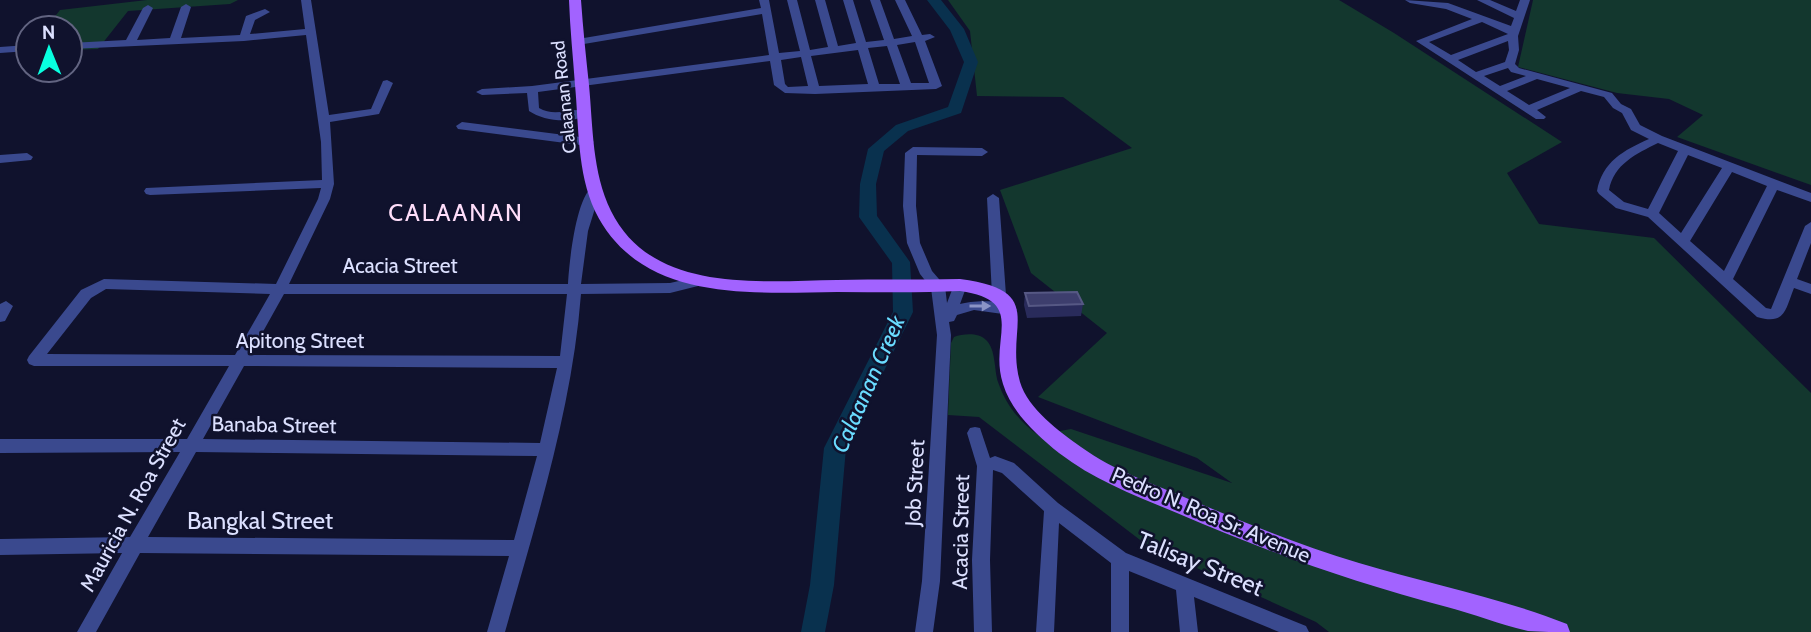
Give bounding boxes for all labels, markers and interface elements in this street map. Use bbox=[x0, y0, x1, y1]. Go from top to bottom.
north arrow bbox=[14, 14, 84, 84]
text: N bbox=[42, 21, 56, 44]
street label: Calaanan Road bbox=[547, 40, 581, 154]
district label: CALAANAN bbox=[388, 198, 524, 227]
street label: Acacia Street bbox=[342, 253, 458, 278]
one-way arrow bbox=[969, 300, 991, 312]
water label: Calaanan Creek bbox=[825, 310, 911, 457]
street label: Apitong Street bbox=[236, 328, 364, 353]
street label: Banaba Street bbox=[211, 411, 337, 438]
street label: Mauricia N. Roa Street bbox=[75, 414, 191, 596]
street label: Job Street bbox=[900, 439, 929, 528]
street label: Pedro N. Roa Sr. Avenue bbox=[1108, 461, 1314, 568]
street label: Acacia Street bbox=[947, 474, 974, 590]
street label: Bangkal Street bbox=[187, 506, 333, 535]
street label: Talisay Street bbox=[1133, 525, 1268, 602]

